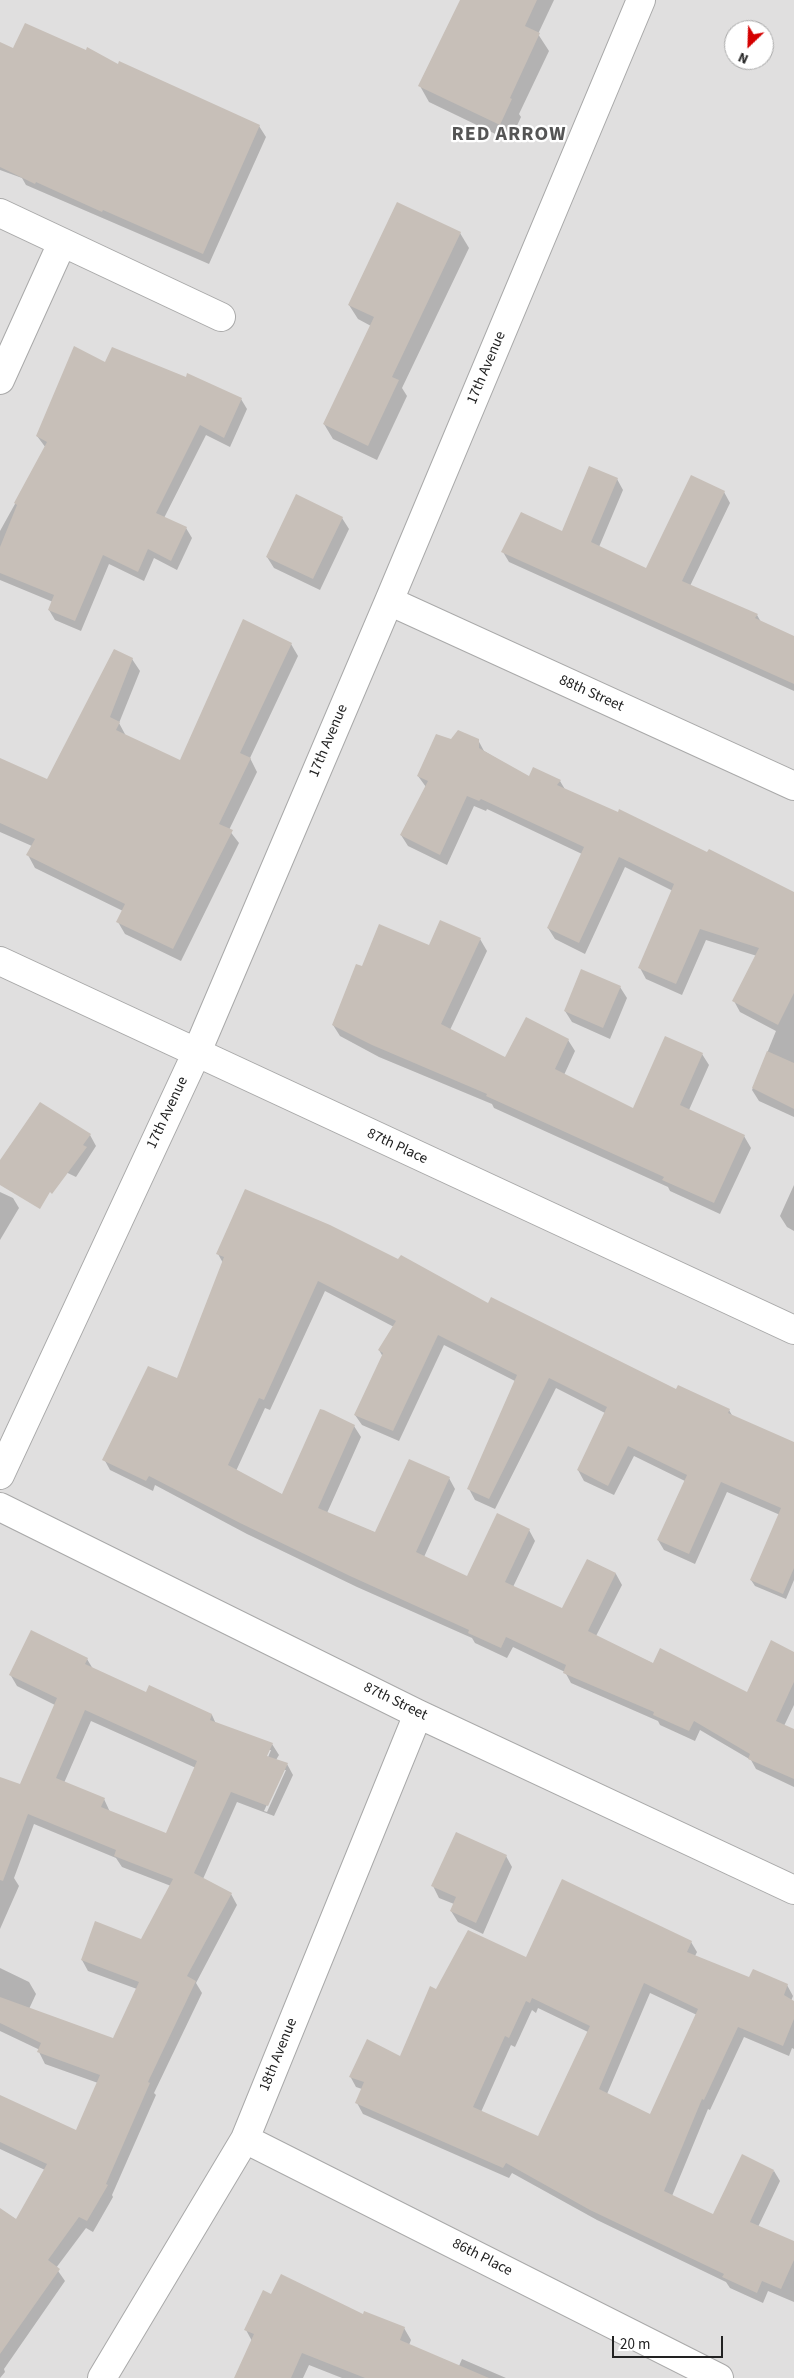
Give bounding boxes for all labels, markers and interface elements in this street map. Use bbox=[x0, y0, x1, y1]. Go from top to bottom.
north arrow bbox=[724, 20, 774, 70]
text: N bbox=[735, 47, 752, 69]
district label: RED ARROW bbox=[450, 124, 568, 148]
street label: 17th Avenue bbox=[464, 329, 510, 407]
street label: 88th Street bbox=[556, 672, 626, 716]
street label: 17th Avenue bbox=[306, 702, 352, 780]
street label: 17th Avenue bbox=[143, 1074, 193, 1152]
street label: 87th Place bbox=[364, 1125, 430, 1169]
street label: 87th Street bbox=[360, 1679, 430, 1725]
street label: 18th Avenue bbox=[256, 2016, 302, 2094]
street label: 86th Place bbox=[449, 2235, 515, 2281]
scale bar bbox=[614, 2326, 725, 2358]
text: 20 m bbox=[620, 2334, 650, 2355]

